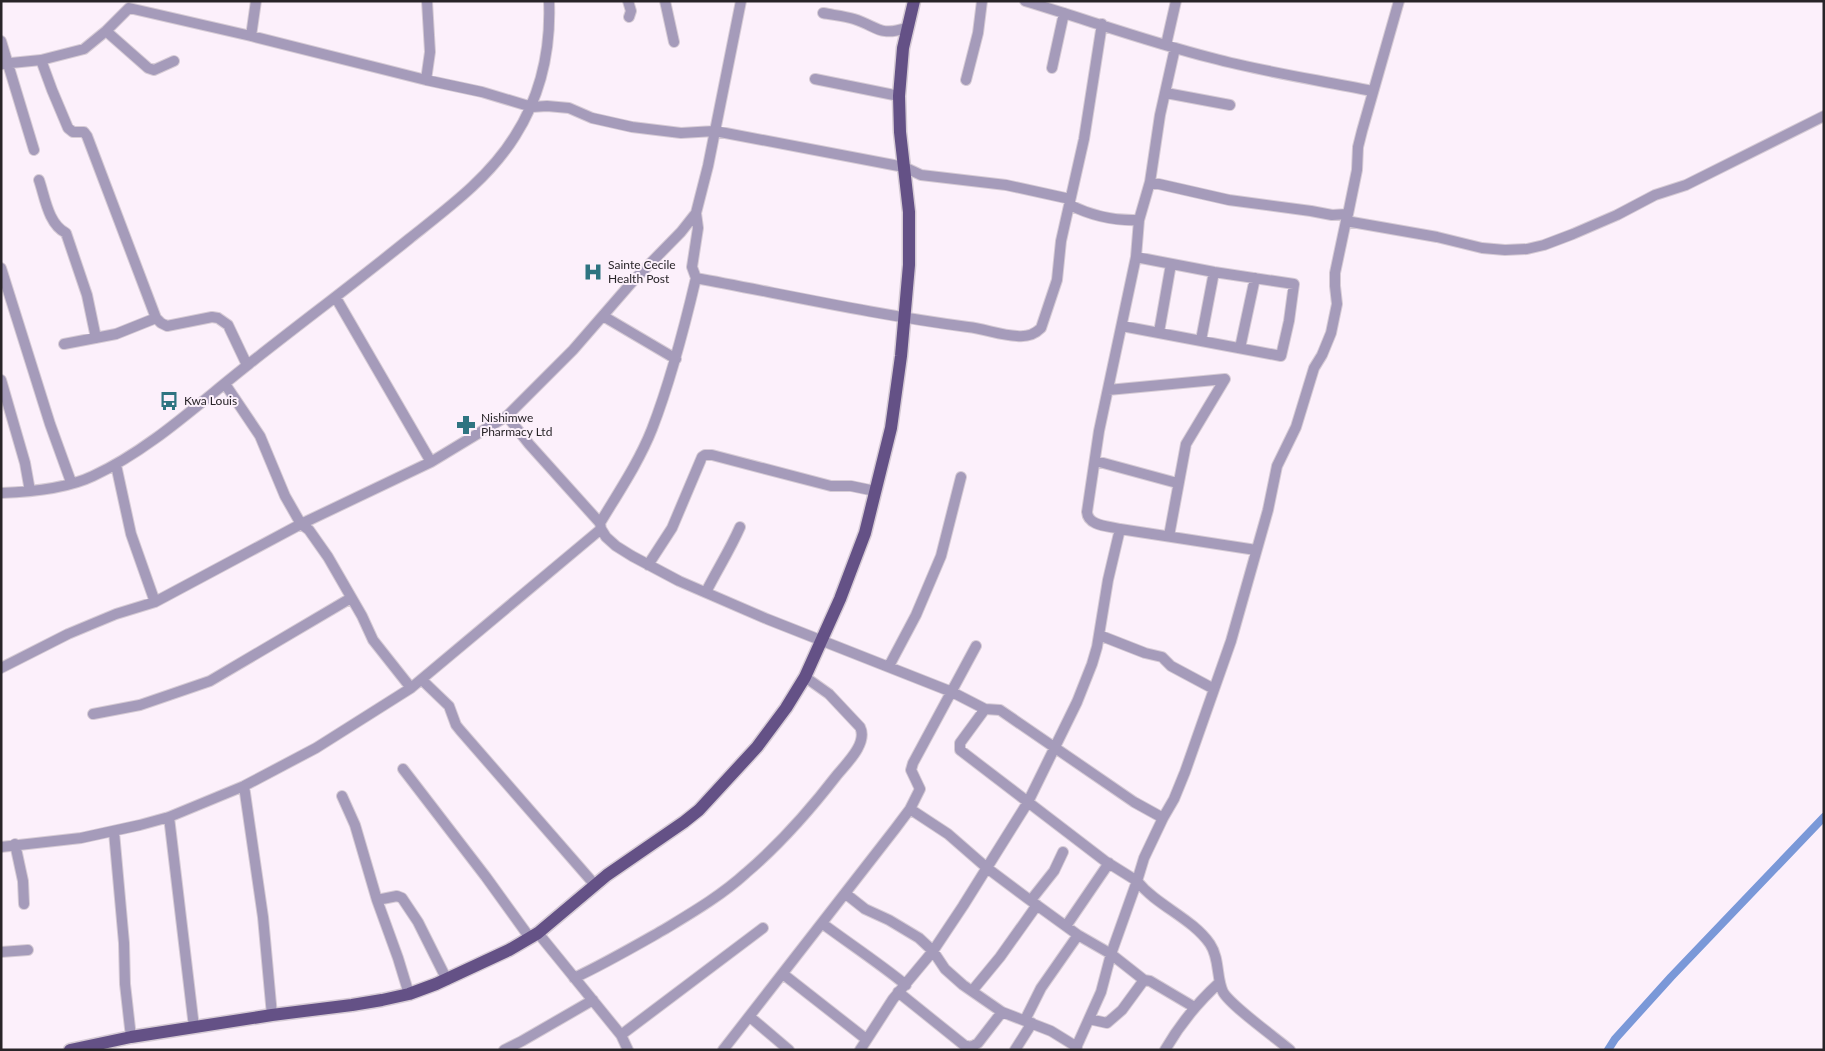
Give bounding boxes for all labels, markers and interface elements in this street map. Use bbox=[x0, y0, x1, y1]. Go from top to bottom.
place label: Sainte Cecile Health Post bbox=[608, 257, 676, 286]
hospital icon: Sainte Cecile Health Post bbox=[582, 261, 604, 283]
bus stop icon: Kwa Louis bbox=[158, 390, 180, 412]
place label: Kwa Louis bbox=[184, 393, 237, 408]
place label: Nishimwe Pharmacy Ltd bbox=[481, 410, 552, 439]
pharmacy icon: Nishimwe Pharmacy Ltd bbox=[455, 414, 477, 436]

